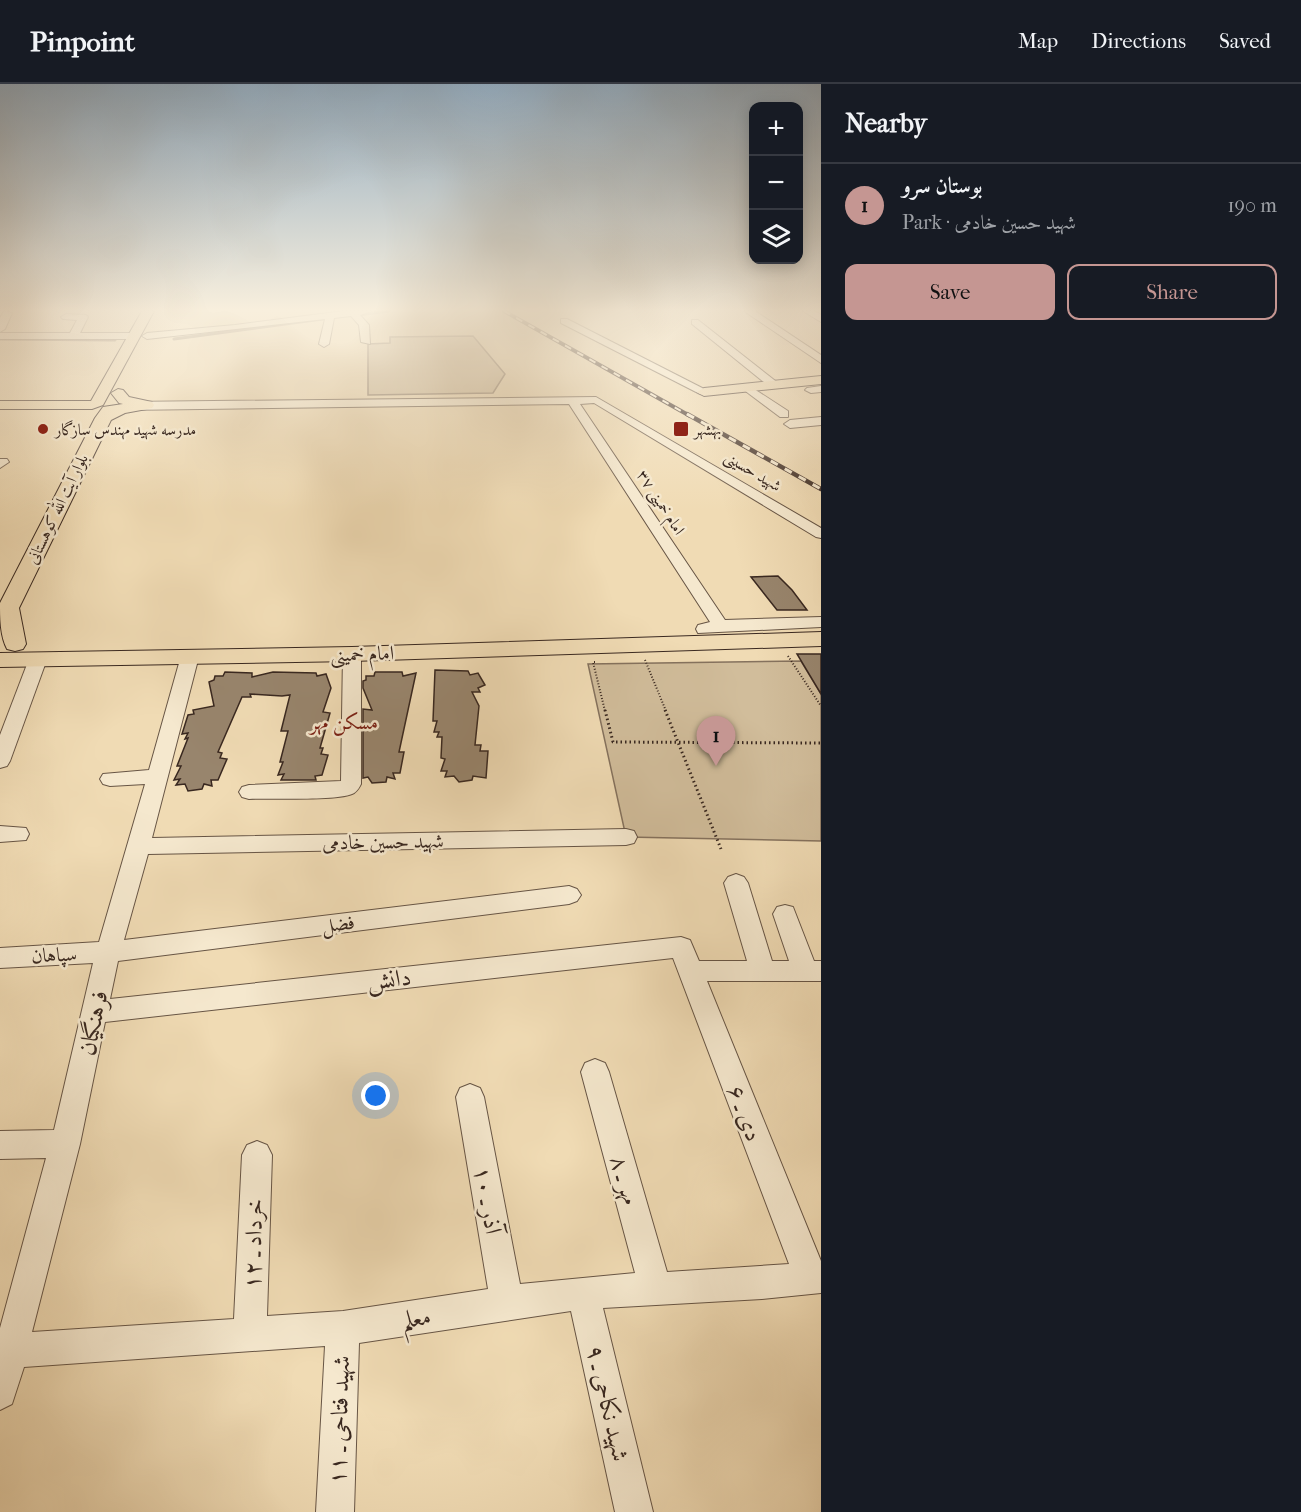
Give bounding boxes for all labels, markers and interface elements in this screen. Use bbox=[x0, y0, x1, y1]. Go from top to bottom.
text: Pinpoint bbox=[30, 25, 135, 58]
text: Map bbox=[1018, 29, 1058, 53]
text: Directions bbox=[1091, 29, 1186, 53]
text: Saved bbox=[1219, 29, 1271, 53]
map controls bbox=[749, 102, 803, 264]
button: + bbox=[749, 102, 803, 156]
text: Nearby bbox=[845, 108, 927, 139]
button: − bbox=[749, 156, 803, 210]
text: بوستان سرو bbox=[902, 173, 983, 199]
text: 1 bbox=[861, 194, 868, 217]
text: 190 m bbox=[1227, 194, 1277, 217]
button: layers bbox=[749, 210, 803, 264]
text: Park · شهید حسین خادمی bbox=[902, 211, 1076, 234]
button: Save bbox=[845, 264, 1055, 320]
button: Share bbox=[1067, 264, 1277, 320]
place label: مدرسه شهید مهندس سازگار bbox=[53, 420, 196, 440]
marker: بهشهر bbox=[672, 420, 690, 438]
place label: بهشهر bbox=[692, 420, 721, 440]
marker: مدرسه شهید مهندس سازگار bbox=[36, 422, 50, 436]
street label: شهید حسینی bbox=[720, 447, 785, 497]
street label: بلوار آیت الله کوهستانی bbox=[19, 450, 93, 567]
street label: امام خمینی ۳۷ bbox=[629, 466, 689, 541]
street label: امام خمینی bbox=[330, 641, 395, 673]
district label: مسکن مهر bbox=[308, 710, 378, 736]
pin: 1 bbox=[696, 716, 736, 766]
street label: شهید حسین خادمی bbox=[322, 829, 444, 856]
street label: فضل bbox=[320, 911, 356, 940]
street label: سپاهان bbox=[30, 942, 78, 970]
street label: دانش bbox=[365, 963, 413, 997]
street label: فرهنگیان bbox=[73, 988, 114, 1058]
your location bbox=[361, 1081, 390, 1110]
street label: دی ـ ۶ bbox=[722, 1081, 768, 1145]
street label: مهر ـ ۸ bbox=[604, 1152, 645, 1208]
street label: آذر ـ ۱۰ bbox=[468, 1164, 508, 1239]
street label: خرداد ـ ۱۲ bbox=[237, 1198, 269, 1290]
street label: معلم bbox=[399, 1302, 435, 1344]
street label: شهید نکاحی ـ ۹ bbox=[580, 1342, 635, 1464]
street label: شهید فتاحی ـ ۱۱ bbox=[323, 1355, 356, 1485]

